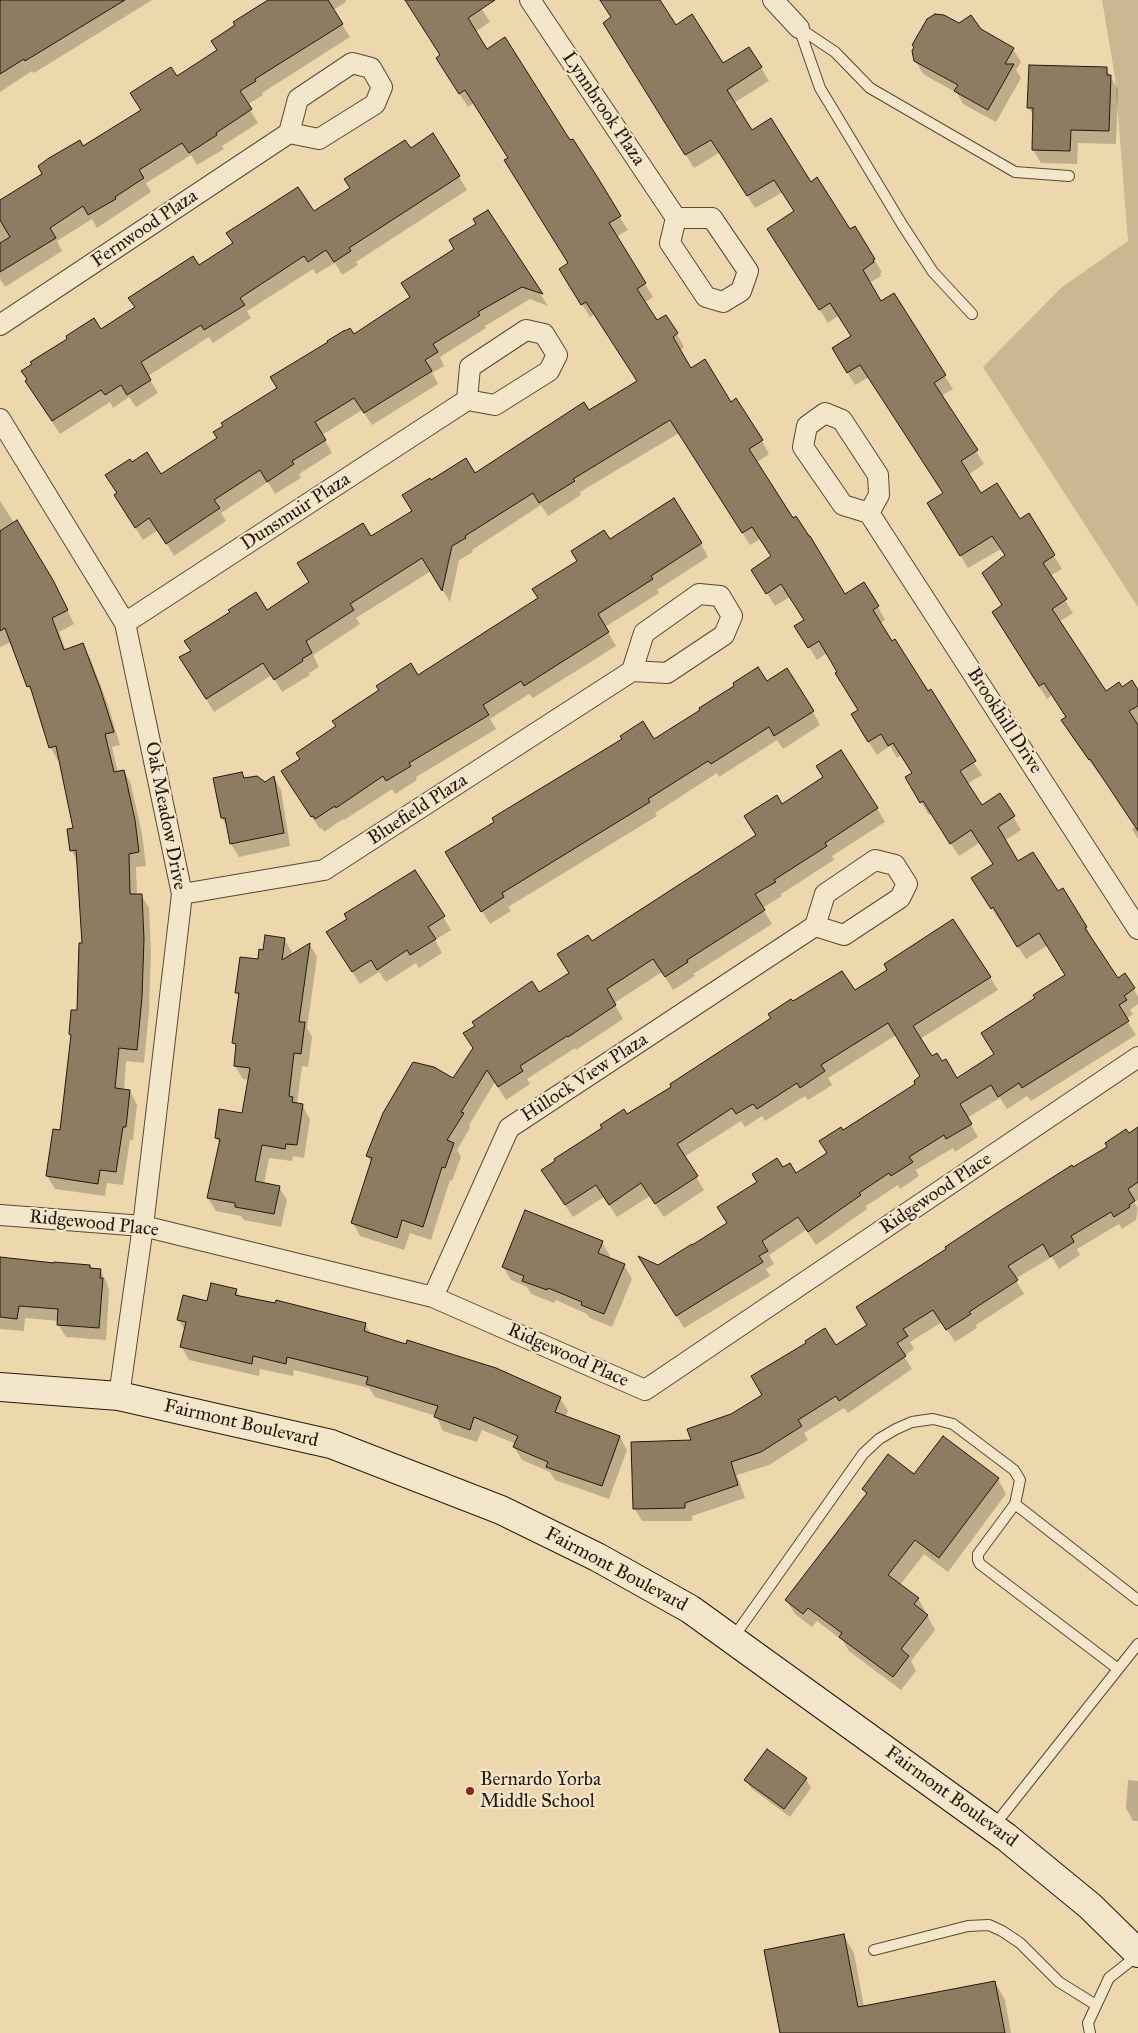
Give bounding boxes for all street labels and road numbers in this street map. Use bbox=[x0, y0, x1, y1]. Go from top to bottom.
street label: Lynnbrook Plaza bbox=[557, 48, 649, 170]
street label: Fernwood Plaza bbox=[87, 185, 203, 273]
street label: Dunsmuir Plaza bbox=[237, 468, 355, 556]
street label: Brookhill Drive bbox=[961, 664, 1047, 778]
street label: Oak Meadow Drive bbox=[139, 740, 191, 892]
street label: Bluefield Plaza bbox=[364, 769, 472, 851]
street label: Hillock View Plaza bbox=[518, 1029, 652, 1127]
street label: Ridgewood Place bbox=[876, 1148, 996, 1240]
street label: Ridgewood Place bbox=[28, 1206, 160, 1242]
street label: Ridgewood Place bbox=[504, 1319, 632, 1393]
street label: Fairmont Boulevard bbox=[161, 1395, 321, 1453]
street label: Fairmont Boulevard bbox=[541, 1523, 691, 1617]
street label: Fairmont Boulevard bbox=[880, 1741, 1022, 1853]

